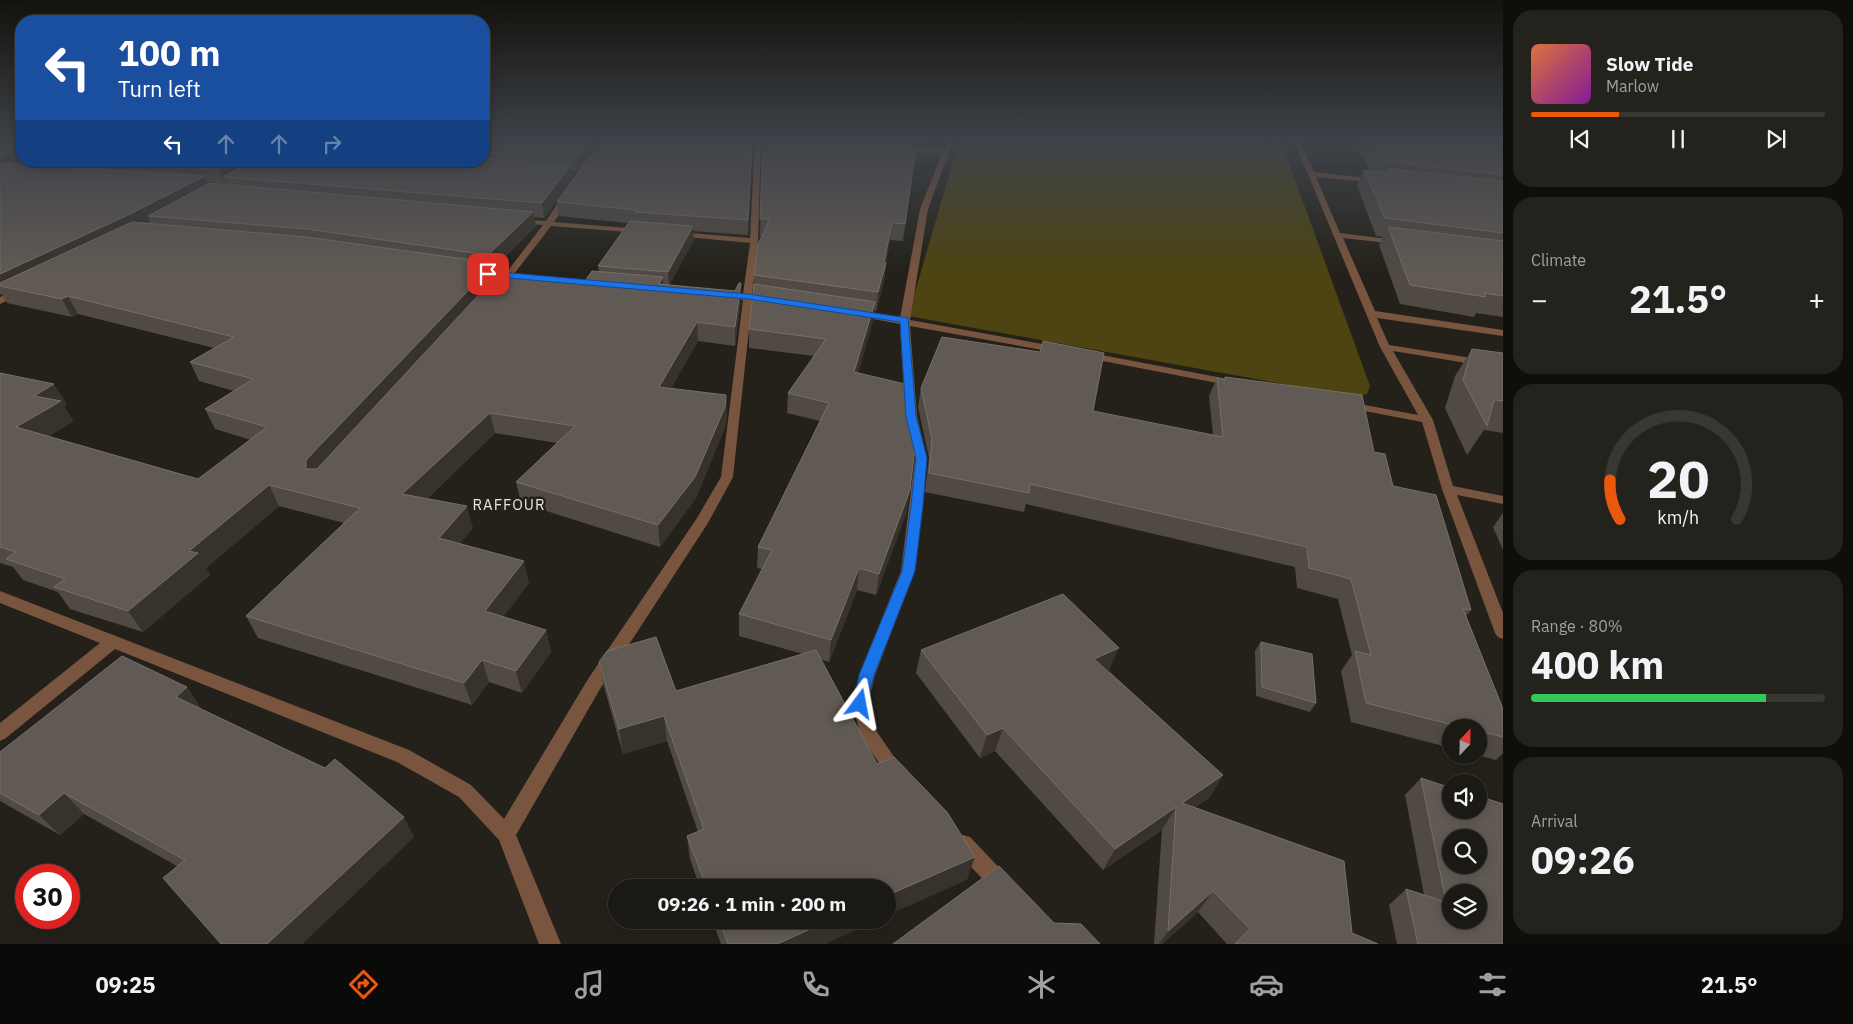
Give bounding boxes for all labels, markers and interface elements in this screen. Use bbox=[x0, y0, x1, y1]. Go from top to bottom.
text: 100 m bbox=[118, 30, 221, 76]
icon: left bbox=[35, 35, 100, 100]
text: Slow Tide bbox=[1606, 52, 1693, 76]
text: Turn left bbox=[118, 74, 201, 103]
text: Marlow bbox=[1606, 76, 1659, 96]
icon: previous bbox=[1566, 125, 1594, 153]
icon: pause bbox=[1664, 125, 1692, 153]
icon: next bbox=[1762, 125, 1790, 153]
icon: left bbox=[159, 130, 187, 158]
icon: ahead bbox=[212, 130, 240, 158]
icon: ahead bbox=[265, 130, 293, 158]
icon: right bbox=[318, 130, 346, 158]
text: Climate bbox=[1531, 250, 1586, 270]
pin bbox=[467, 253, 509, 295]
icon: arrive bbox=[474, 260, 502, 288]
text: 21.5° bbox=[1629, 274, 1727, 323]
text: − bbox=[1531, 281, 1548, 318]
text: + bbox=[1808, 281, 1825, 318]
text: 20 bbox=[1647, 445, 1709, 512]
district label: RAFFOUR bbox=[472, 495, 546, 514]
text: km/h bbox=[1657, 506, 1699, 529]
text: Range · 80% bbox=[1531, 616, 1623, 636]
text: 400 km bbox=[1531, 640, 1664, 689]
position arrow bbox=[833, 677, 885, 729]
north arrow bbox=[1442, 719, 1488, 764]
map controls bbox=[1442, 719, 1487, 929]
button: sound bbox=[1442, 774, 1487, 819]
text: Arrival bbox=[1531, 811, 1578, 831]
button: search bbox=[1442, 829, 1487, 874]
text: 09:26 bbox=[1531, 835, 1635, 884]
speed limit sign: 30 bbox=[15, 864, 80, 929]
button: layers bbox=[1442, 884, 1487, 929]
text: 09:26 · 1 min · 200 m bbox=[658, 892, 846, 916]
icon: directions bbox=[346, 967, 381, 1002]
icon: music bbox=[572, 967, 607, 1002]
icon: phone bbox=[798, 967, 833, 1002]
icon: climate bbox=[1024, 967, 1059, 1002]
icon: car bbox=[1249, 967, 1284, 1002]
icon: filters bbox=[1475, 967, 1510, 1002]
text: 09:25 bbox=[95, 970, 155, 999]
text: 21.5° bbox=[1701, 970, 1758, 999]

